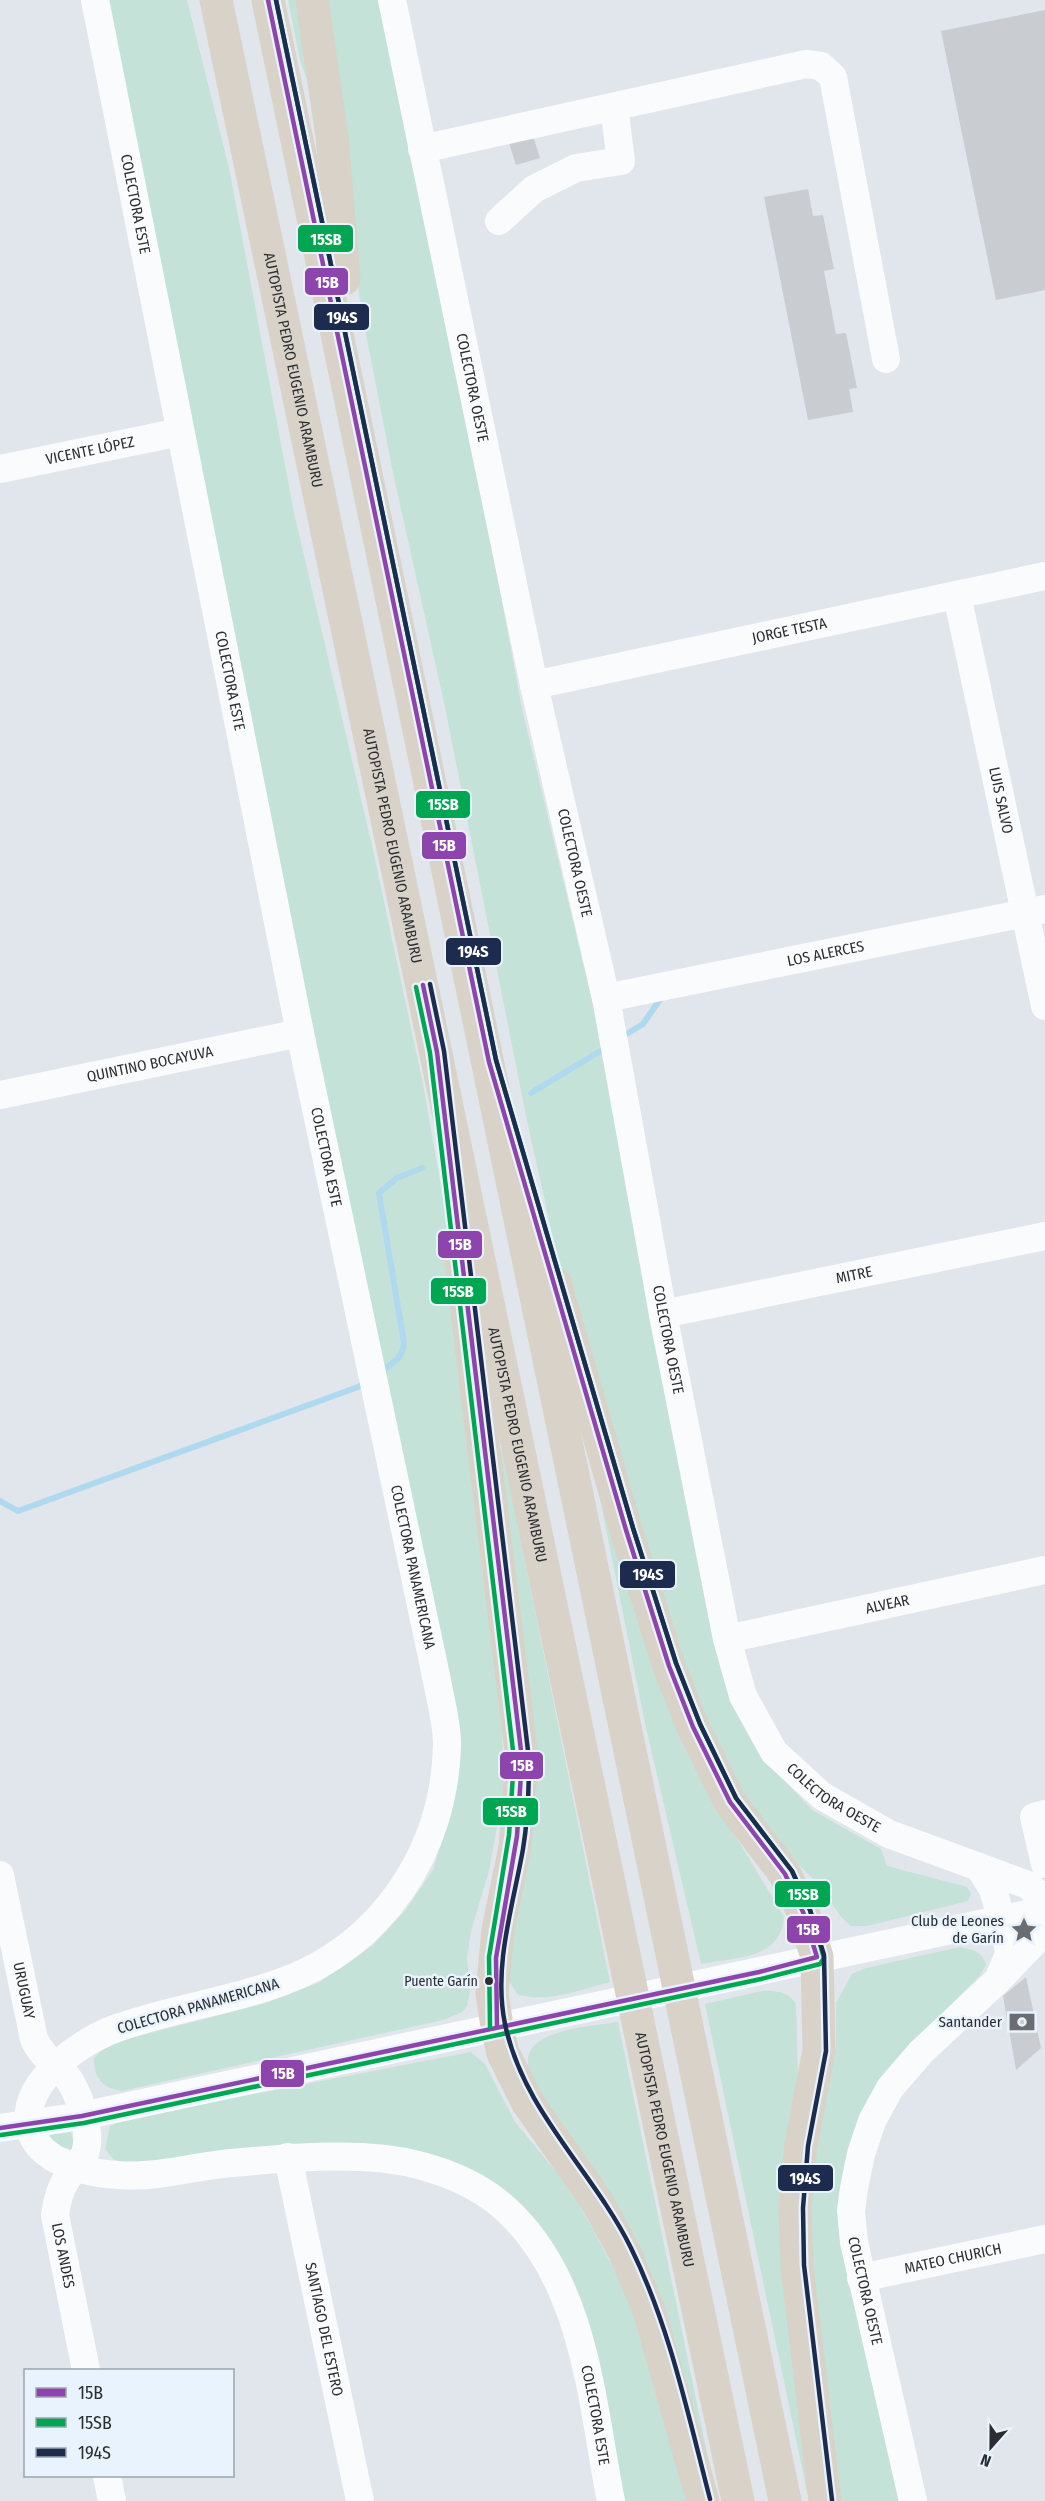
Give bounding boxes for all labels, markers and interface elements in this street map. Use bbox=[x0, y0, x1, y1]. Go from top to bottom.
street label: COLECTORA ESTE bbox=[117, 153, 154, 255]
line badge: 15SB bbox=[297, 224, 354, 253]
text: 15SB bbox=[310, 230, 342, 249]
street label: AUTOPISTA PEDRO EUGENIO ARAMBURU bbox=[260, 251, 327, 489]
line badge: 15B bbox=[304, 267, 349, 296]
text: 15B bbox=[315, 273, 339, 292]
line badge: 194S bbox=[313, 303, 370, 331]
text: 194S bbox=[326, 308, 358, 327]
street label: COLECTORA OESTE bbox=[452, 332, 492, 444]
street label: VICENTE LÓPEZ bbox=[44, 433, 136, 468]
street label: JORGE TESTA bbox=[750, 614, 828, 647]
street label: COLECTORA ESTE bbox=[211, 629, 249, 732]
street label: AUTOPISTA PEDRO EUGENIO ARAMBURU bbox=[359, 727, 426, 965]
street label: LUIS SALVO bbox=[985, 765, 1017, 835]
line badge: 15SB bbox=[415, 790, 471, 819]
text: 15SB bbox=[427, 795, 459, 814]
street label: COLECTORA OESTE bbox=[554, 807, 596, 919]
line badge: 15B bbox=[421, 831, 467, 860]
text: 15B bbox=[432, 836, 456, 855]
line badge: 194S bbox=[445, 937, 502, 966]
street label: LOS ALERCES bbox=[786, 937, 866, 970]
text: 194S bbox=[457, 942, 489, 961]
street label: QUINTINO BOCAYUVA bbox=[85, 1042, 215, 1086]
street label: COLECTORA ESTE bbox=[307, 1106, 346, 1208]
line badge: 15B bbox=[437, 1230, 483, 1259]
text: 15B bbox=[448, 1235, 472, 1254]
street label: MITRE bbox=[834, 1262, 874, 1287]
line badge: 15SB bbox=[430, 1277, 487, 1305]
text: 15SB bbox=[442, 1282, 474, 1301]
street label: COLECTORA OESTE bbox=[649, 1284, 688, 1396]
street label: AUTOPISTA PEDRO EUGENIO ARAMBURU bbox=[484, 1326, 551, 1564]
street label: COLECTORA PANAMERICANA bbox=[387, 1483, 439, 1651]
line badge: 194S bbox=[619, 1560, 676, 1589]
text: 194S bbox=[632, 1565, 664, 1584]
street label: ALVEAR bbox=[864, 1591, 911, 1618]
line badge: 15B bbox=[499, 1751, 544, 1780]
text: 15B bbox=[510, 1756, 534, 1775]
street label: COLECTORA OESTE bbox=[783, 1759, 884, 1836]
line badge: 15SB bbox=[482, 1797, 539, 1826]
text: 15SB bbox=[495, 1802, 527, 1821]
line badge: 15SB bbox=[774, 1880, 831, 1908]
text: 15SB bbox=[787, 1885, 819, 1904]
place label: Club de Leones de Garín bbox=[911, 1912, 1004, 1947]
line badge: 15B bbox=[786, 1915, 831, 1944]
place icon: Club de Leones de Garín bbox=[1009, 1915, 1039, 1945]
text: 15B bbox=[796, 1920, 820, 1939]
street label: URUGUAY bbox=[9, 1960, 39, 2021]
place label: Puente Garín bbox=[404, 1973, 478, 1990]
street label: COLECTORA PANAMERICANA bbox=[115, 1974, 281, 2038]
marker: Puente Garín bbox=[483, 1975, 495, 1987]
bank icon: Santander bbox=[1007, 2007, 1037, 2037]
place label: Santander bbox=[939, 2013, 1003, 2031]
street label: AUTOPISTA PEDRO EUGENIO ARAMBURU bbox=[631, 2031, 698, 2269]
line badge: 15B bbox=[260, 2059, 305, 2088]
text: 15B bbox=[271, 2064, 295, 2083]
line badge: 194S bbox=[777, 2164, 834, 2192]
text: 194S bbox=[789, 2169, 821, 2188]
street label: LOS ANDES bbox=[48, 2221, 78, 2290]
street label: COLECTORA OESTE bbox=[845, 2236, 886, 2347]
street label: MATEO CHURICH bbox=[903, 2239, 1003, 2278]
street label: SANTIAGO DEL ESTERO bbox=[301, 2261, 347, 2398]
street label: COLECTORA ESTE bbox=[577, 2363, 613, 2467]
legend bbox=[24, 2369, 234, 2477]
text: 15B bbox=[78, 2382, 103, 2404]
text: 15SB bbox=[78, 2412, 112, 2434]
north arrow bbox=[961, 2417, 1021, 2477]
text: 194S bbox=[78, 2442, 111, 2464]
text: N bbox=[978, 2450, 994, 2471]

